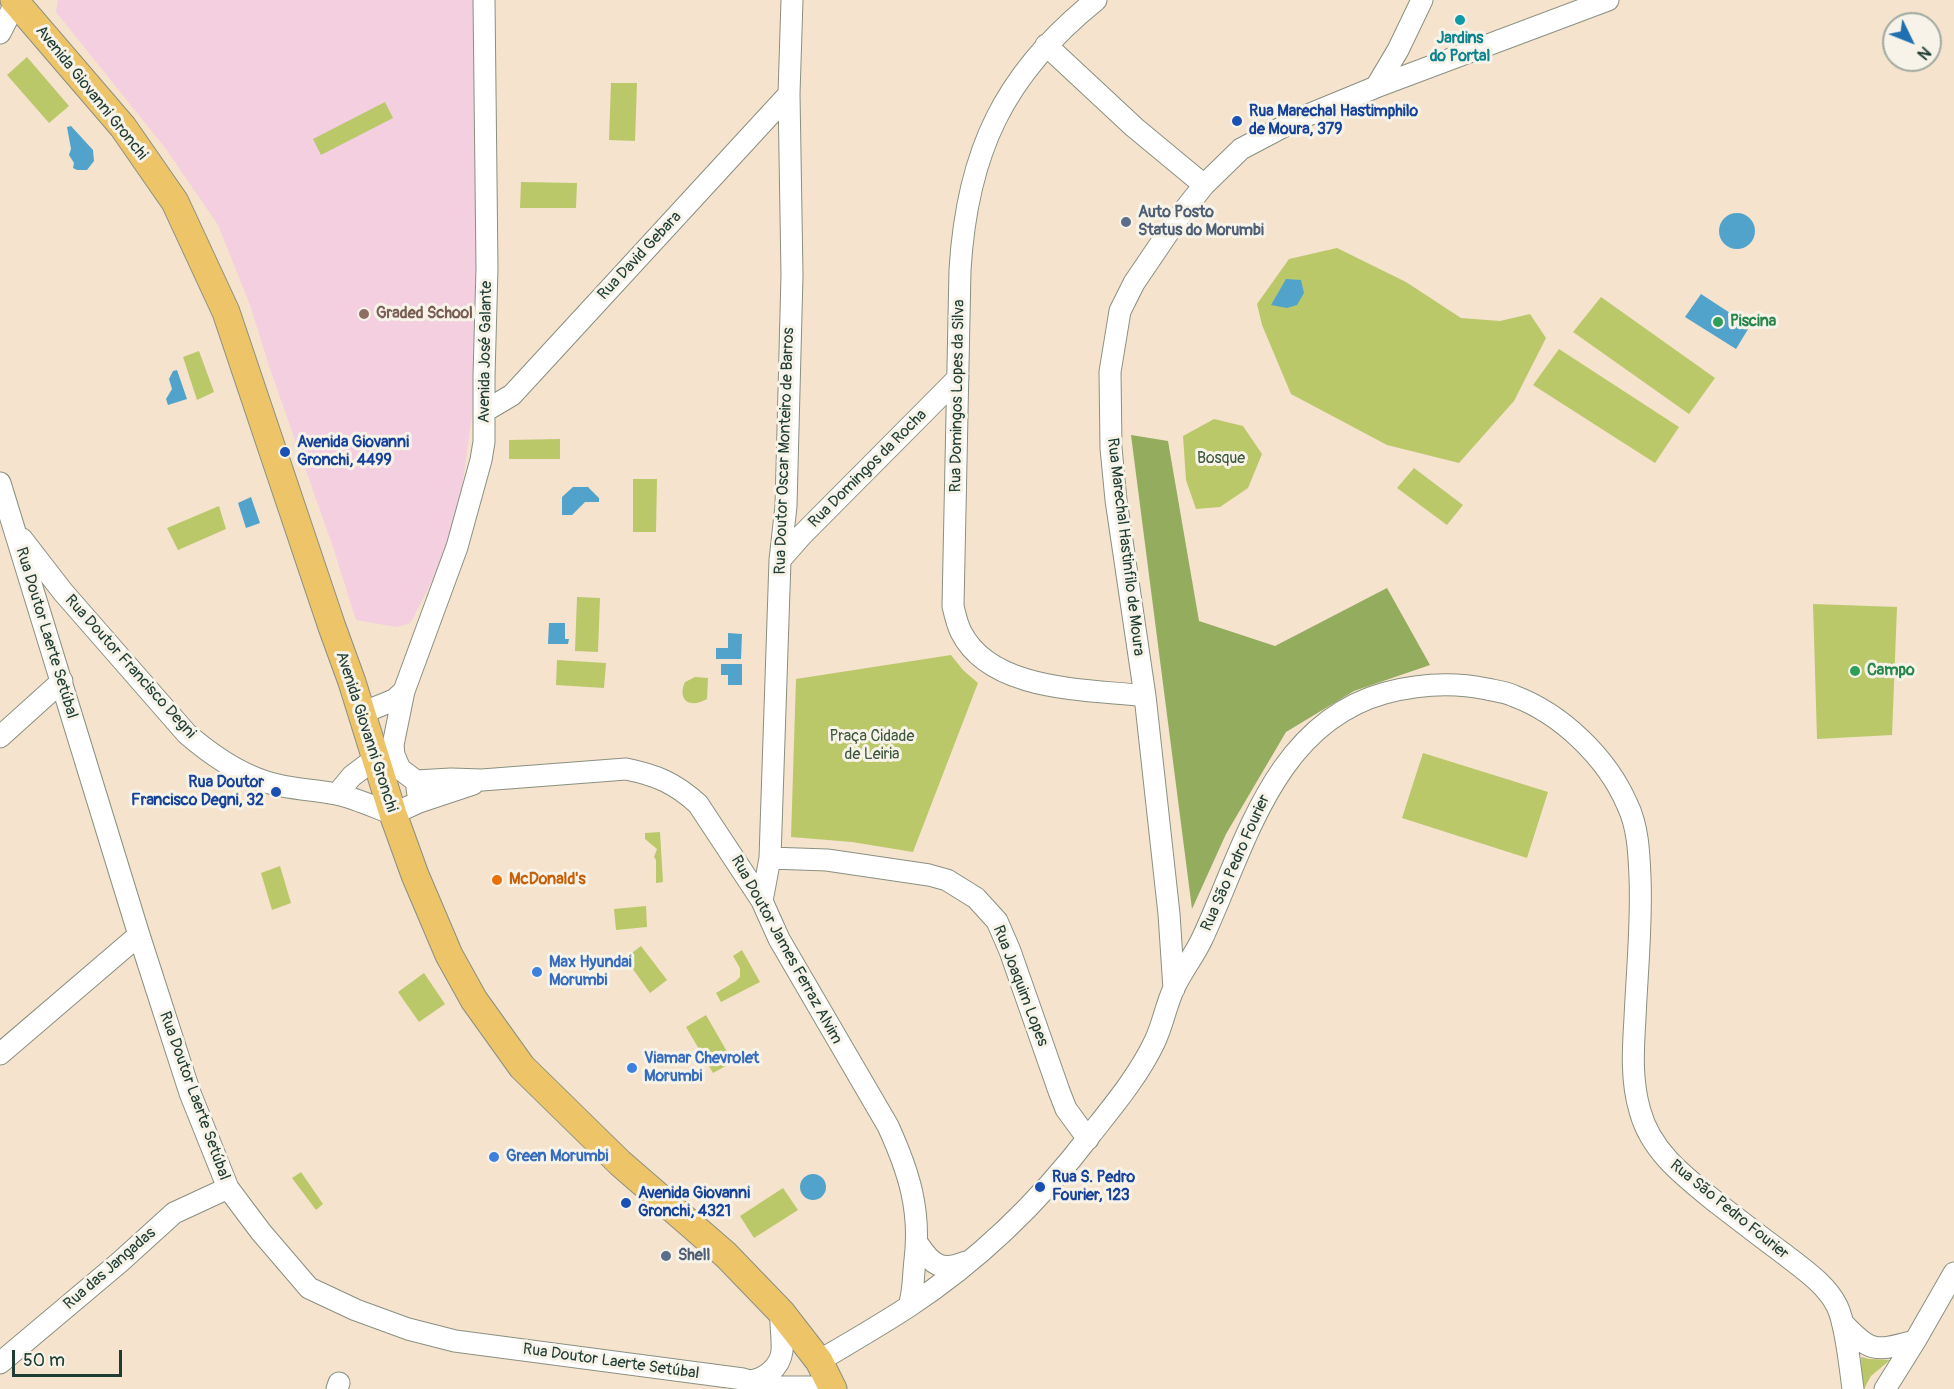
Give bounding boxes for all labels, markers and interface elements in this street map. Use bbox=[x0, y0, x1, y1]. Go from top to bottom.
north arrow bbox=[1882, 12, 1942, 72]
marker: Jardins do Portal bbox=[1453, 13, 1467, 27]
street label: Avenida Giovanni Gronchi bbox=[31, 22, 151, 164]
place label: Jardins do Portal bbox=[1430, 29, 1490, 67]
text: N bbox=[1913, 42, 1935, 64]
place label: Rua Marechal Hastimphilo de Moura, 379 bbox=[1249, 102, 1418, 140]
marker: Rua Marechal Hastimphilo de Moura, 379 bbox=[1230, 114, 1244, 128]
place label: Auto Posto Status do Morumbi bbox=[1138, 203, 1264, 241]
street label: Rua David Gebara bbox=[594, 208, 686, 304]
marker: Auto Posto Status do Morumbi bbox=[1119, 215, 1133, 229]
street label: Avenida José Galante bbox=[475, 281, 497, 423]
street label: Rua Domingos Lopes da Silva bbox=[947, 299, 969, 493]
place label: Graded School bbox=[376, 304, 473, 324]
marker: Graded School bbox=[357, 307, 371, 321]
place label: Piscina bbox=[1730, 312, 1776, 332]
marker: Piscina bbox=[1711, 315, 1725, 329]
street label: Rua Doutor Oscar Monteiro de Barros bbox=[771, 327, 799, 575]
street label: Rua Domingos da Rocha bbox=[805, 406, 931, 532]
place label: Avenida Giovanni Gronchi, 4499 bbox=[297, 433, 409, 471]
street label: Rua Marechal Hastinfilo de Moura bbox=[1102, 437, 1148, 657]
marker: Avenida Giovanni Gronchi, 4499 bbox=[278, 445, 292, 459]
park label: Bosque bbox=[1197, 449, 1245, 469]
street label: Rua Doutor Laerte Setúbal bbox=[11, 545, 81, 721]
street label: Rua Doutor Francisco Degni bbox=[60, 591, 200, 743]
street label: Avenida Giovanni Gronchi bbox=[331, 649, 401, 815]
place label: Campo bbox=[1867, 661, 1915, 681]
marker: Campo bbox=[1848, 664, 1862, 678]
park label: Praça Cidade de Leiria bbox=[830, 727, 914, 765]
place label: Rua Doutor Francisco Degni, 32 bbox=[131, 773, 264, 811]
marker: Rua Doutor Francisco Degni, 32 bbox=[269, 785, 283, 799]
street label: Rua São Pedro Fourier bbox=[1197, 792, 1275, 934]
street label: Rua Doutor James Ferraz Alvim bbox=[726, 852, 846, 1048]
place label: McDonald's bbox=[509, 870, 586, 890]
marker: McDonald's bbox=[490, 873, 504, 887]
street label: Rua Joaquim Lopes bbox=[988, 923, 1052, 1049]
place label: Max Hyundai Morumbi bbox=[549, 953, 632, 991]
marker: Max Hyundai Morumbi bbox=[530, 965, 544, 979]
street label: Rua Doutor Laerte Setúbal bbox=[155, 1009, 233, 1183]
place label: Viamar Chevrolet Morumbi bbox=[644, 1049, 759, 1087]
marker: Viamar Chevrolet Morumbi bbox=[625, 1061, 639, 1075]
place label: Green Morumbi bbox=[506, 1147, 608, 1167]
marker: Green Morumbi bbox=[487, 1150, 501, 1164]
street label: Rua São Pedro Fourier bbox=[1666, 1156, 1792, 1264]
place label: Rua S. Pedro Fourier, 123 bbox=[1052, 1168, 1135, 1206]
marker: Rua S. Pedro Fourier, 123 bbox=[1033, 1180, 1047, 1194]
place label: Avenida Giovanni Gronchi, 4321 bbox=[638, 1184, 750, 1222]
marker: Avenida Giovanni Gronchi, 4321 bbox=[619, 1196, 633, 1210]
street label: Rua das Jangadas bbox=[60, 1224, 160, 1314]
place label: Shell bbox=[678, 1246, 710, 1266]
marker: Shell bbox=[659, 1249, 673, 1263]
scale bar bbox=[15, 1338, 124, 1376]
street label: Rua Doutor Laerte Setúbal bbox=[522, 1340, 700, 1384]
text: 50 m bbox=[23, 1349, 65, 1372]

